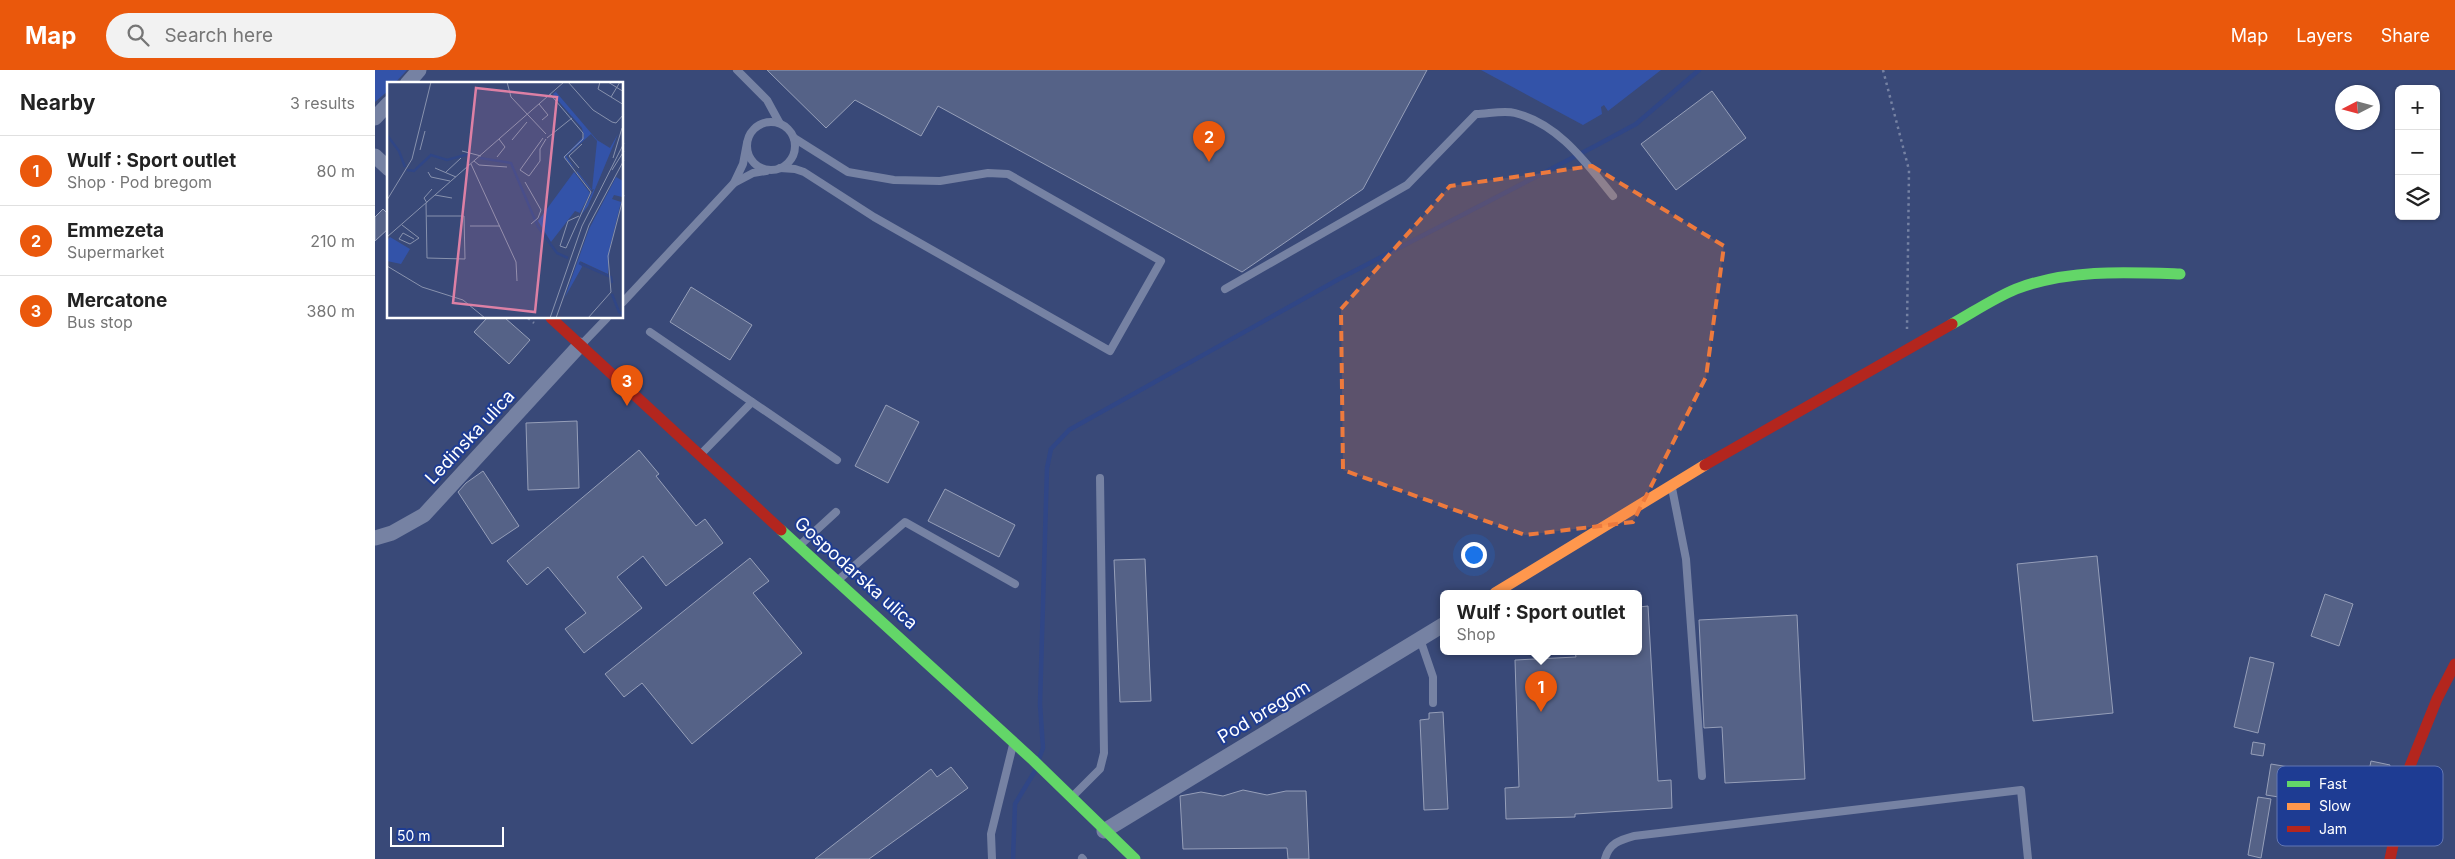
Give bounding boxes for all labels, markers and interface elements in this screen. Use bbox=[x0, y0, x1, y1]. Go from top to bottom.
search box bbox=[106, 13, 456, 58]
text: Map bbox=[25, 21, 76, 50]
icon: search bbox=[124, 21, 152, 49]
text: Search here bbox=[164, 24, 273, 47]
text: Map bbox=[2231, 25, 2268, 46]
text: Layers bbox=[2296, 25, 2353, 46]
text: Share bbox=[2381, 25, 2430, 46]
inset map bbox=[387, 82, 624, 319]
north arrow bbox=[2335, 85, 2380, 130]
map controls bbox=[2395, 85, 2440, 220]
button: + bbox=[2395, 85, 2440, 130]
text: Nearby bbox=[20, 90, 95, 115]
text: 3 results bbox=[290, 93, 355, 113]
pin: 2 bbox=[1193, 121, 1225, 162]
button: − bbox=[2395, 130, 2440, 175]
text: Wulf : Sport outlet bbox=[67, 149, 236, 172]
text: 1 bbox=[33, 161, 39, 181]
text: 80 m bbox=[316, 161, 355, 181]
text: Shop · Pod bregom bbox=[67, 172, 212, 192]
button: layers bbox=[2395, 175, 2440, 220]
text: Emmezeta bbox=[67, 219, 164, 242]
text: 2 bbox=[31, 231, 41, 251]
text: 210 m bbox=[310, 231, 355, 251]
text: Supermarket bbox=[67, 242, 164, 262]
text: Mercatone bbox=[67, 289, 167, 312]
text: 3 bbox=[31, 301, 41, 321]
text: 380 m bbox=[307, 301, 355, 321]
text: Bus stop bbox=[67, 312, 133, 332]
pin: 3 bbox=[611, 365, 643, 406]
street label: Ledinska ulica bbox=[421, 385, 519, 488]
street label: Gospodarska ulica bbox=[791, 512, 922, 633]
your location bbox=[1461, 542, 1487, 568]
popup bbox=[1440, 590, 1642, 655]
text: Wulf : Sport outlet bbox=[1456, 601, 1626, 624]
text: Shop bbox=[1456, 624, 1496, 644]
pin: 1 bbox=[1525, 671, 1557, 712]
street label: Pod bregom bbox=[1214, 676, 1314, 747]
legend bbox=[2277, 766, 2443, 846]
text: Fast bbox=[2319, 775, 2347, 792]
text: Slow bbox=[2319, 797, 2351, 814]
text: Jam bbox=[2319, 820, 2347, 837]
scale bar bbox=[390, 824, 504, 847]
text: 50 m bbox=[397, 827, 431, 844]

